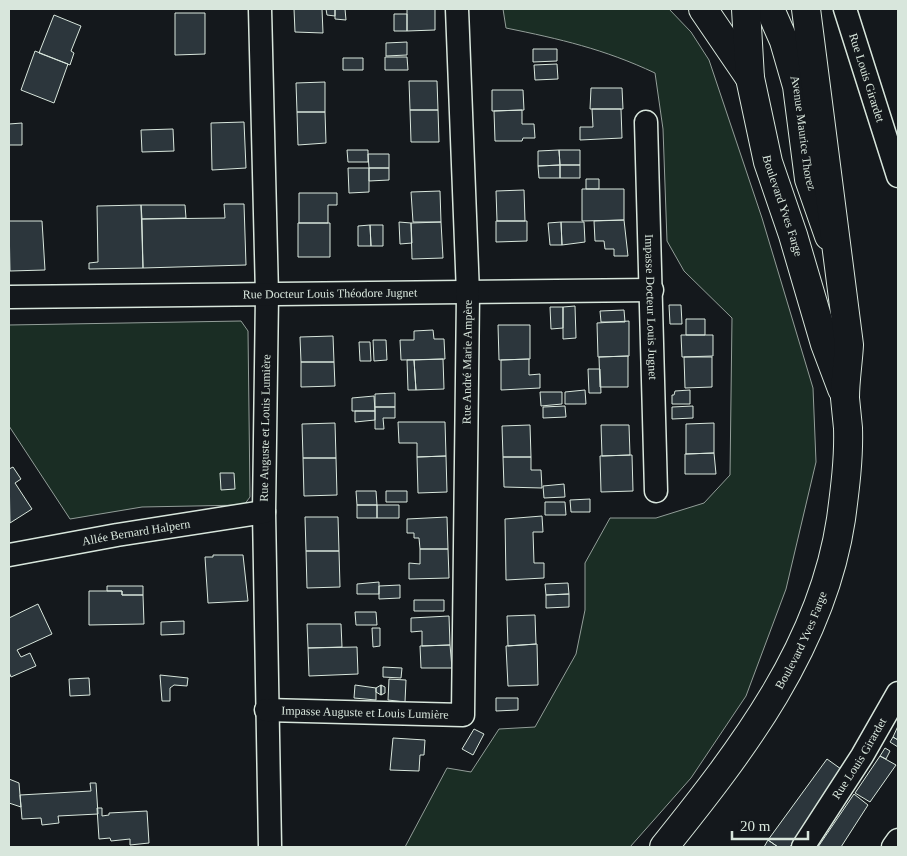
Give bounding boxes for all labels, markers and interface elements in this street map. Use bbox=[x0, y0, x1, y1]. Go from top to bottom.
street label: Rue Louis Girardet bbox=[846, 31, 888, 125]
street label: Avenue Maurice Thorez bbox=[787, 74, 819, 192]
street label: Boulevard Yves Farge bbox=[760, 154, 806, 258]
street label: Impasse Docteur Louis Jugnet bbox=[642, 234, 660, 381]
street label: Rue Docteur Louis Théodore Jugnet bbox=[243, 286, 418, 301]
street label: Rue André Marie Ampère bbox=[459, 300, 475, 424]
street label: Rue Auguste et Louis Lumière bbox=[257, 354, 273, 502]
street label: Allée Bernard Halpern bbox=[81, 517, 191, 548]
street label: Boulevard Yves Farge bbox=[772, 590, 830, 692]
street label: Impasse Auguste et Louis Lumière bbox=[281, 703, 449, 722]
street label: Rue Louis Girardet bbox=[829, 715, 890, 802]
scale bar bbox=[732, 808, 808, 840]
text: 20 m bbox=[740, 818, 771, 834]

